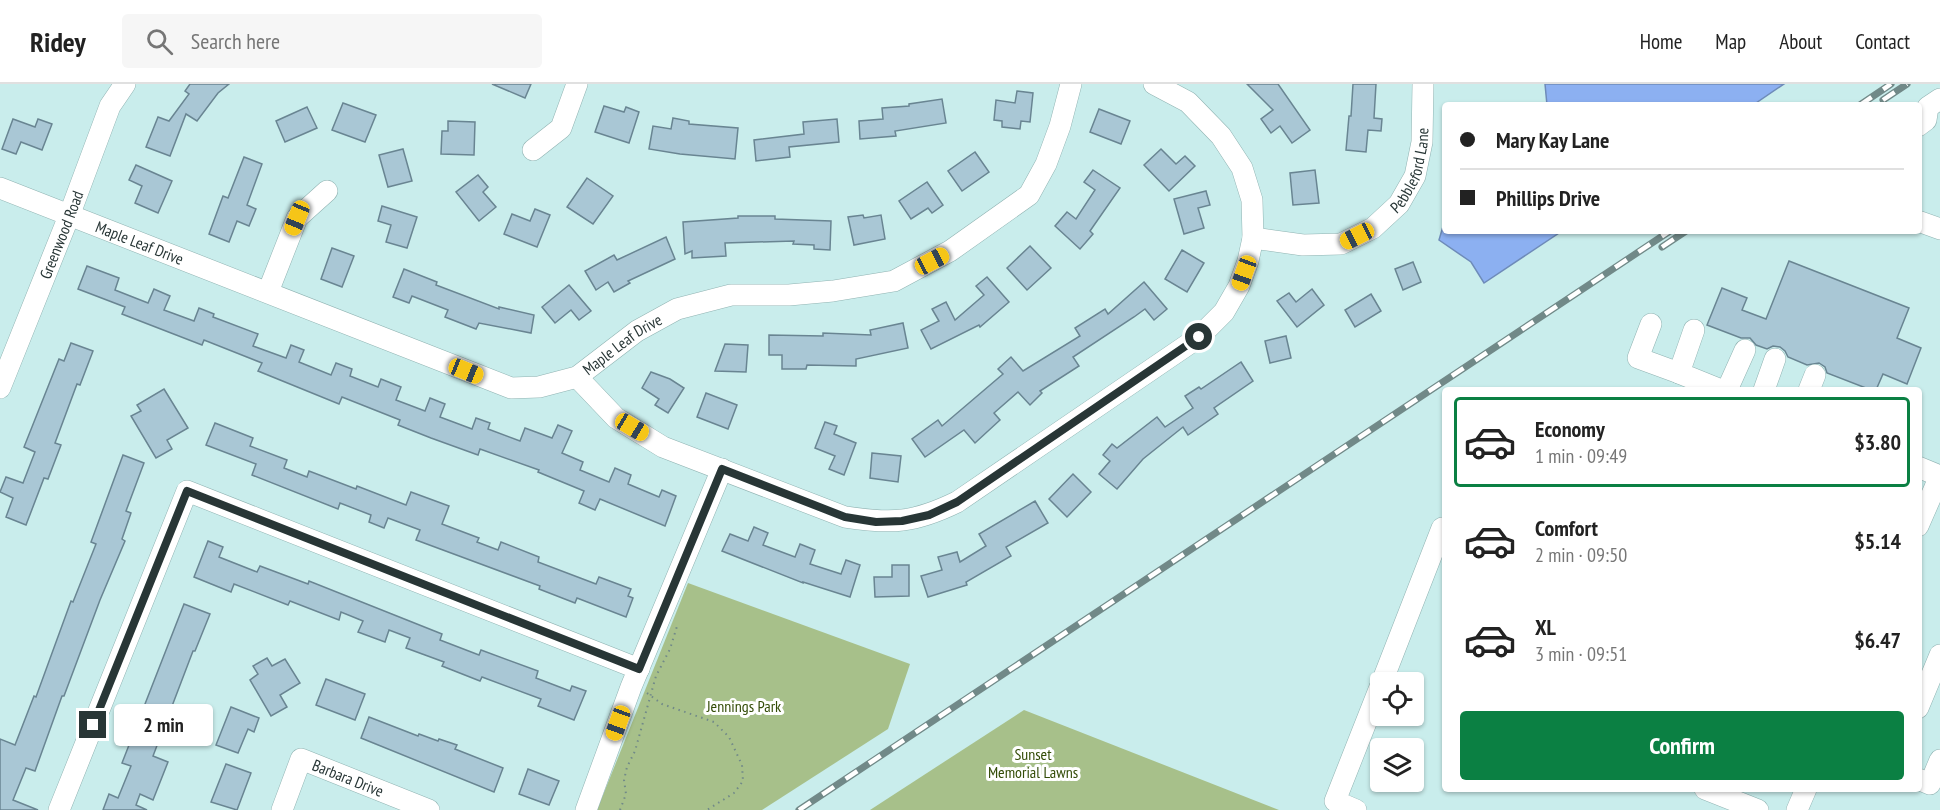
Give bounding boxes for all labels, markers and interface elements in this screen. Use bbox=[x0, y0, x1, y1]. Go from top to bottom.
search box bbox=[122, 14, 542, 68]
text: Ridey bbox=[30, 23, 86, 60]
icon: search bbox=[143, 25, 176, 58]
text: Search here bbox=[191, 27, 280, 55]
text: Home bbox=[1640, 28, 1682, 55]
text: Map bbox=[1715, 28, 1746, 55]
text: About bbox=[1779, 28, 1822, 55]
text: Contact bbox=[1855, 28, 1910, 55]
text: Mary Kay Lane bbox=[1496, 126, 1609, 154]
street label: Pebbleford Lane bbox=[1386, 128, 1432, 217]
text: Phillips Drive bbox=[1496, 184, 1600, 212]
street label: Greenwood Road bbox=[35, 188, 88, 282]
car bbox=[282, 198, 312, 238]
street label: Maple Leaf Drive bbox=[93, 216, 187, 269]
car bbox=[1337, 220, 1377, 252]
car bbox=[912, 245, 952, 277]
car bbox=[1229, 253, 1259, 293]
street label: Maple Leaf Drive bbox=[578, 309, 665, 379]
route start bbox=[1185, 323, 1212, 350]
car bbox=[446, 356, 486, 386]
car bbox=[612, 410, 652, 444]
icon: car bbox=[1463, 415, 1517, 469]
text: Economy bbox=[1535, 415, 1605, 443]
text: $3.80 bbox=[1854, 428, 1901, 456]
text: 1 min · 09:49 bbox=[1535, 443, 1627, 469]
icon: car bbox=[1463, 514, 1517, 568]
text: Comfort bbox=[1535, 514, 1598, 542]
text: $5.14 bbox=[1854, 527, 1901, 555]
text: 2 min · 09:50 bbox=[1535, 542, 1627, 568]
icon: car bbox=[1463, 613, 1517, 667]
text: XL bbox=[1535, 613, 1556, 641]
text: $6.47 bbox=[1854, 626, 1901, 654]
text: 3 min · 09:51 bbox=[1535, 641, 1627, 667]
map controls bbox=[1370, 672, 1424, 792]
button: locate bbox=[1370, 672, 1424, 726]
park label: Jennings Park bbox=[706, 696, 782, 716]
car bbox=[603, 703, 633, 743]
callout: 2 min bbox=[114, 704, 213, 746]
route end bbox=[79, 711, 106, 738]
button: Confirm bbox=[1460, 711, 1904, 780]
text: 2 min bbox=[143, 712, 184, 738]
button: layers bbox=[1370, 738, 1424, 792]
park label: Sunset Memorial Lawns bbox=[988, 744, 1078, 782]
street label: Barbara Drive bbox=[309, 755, 387, 801]

